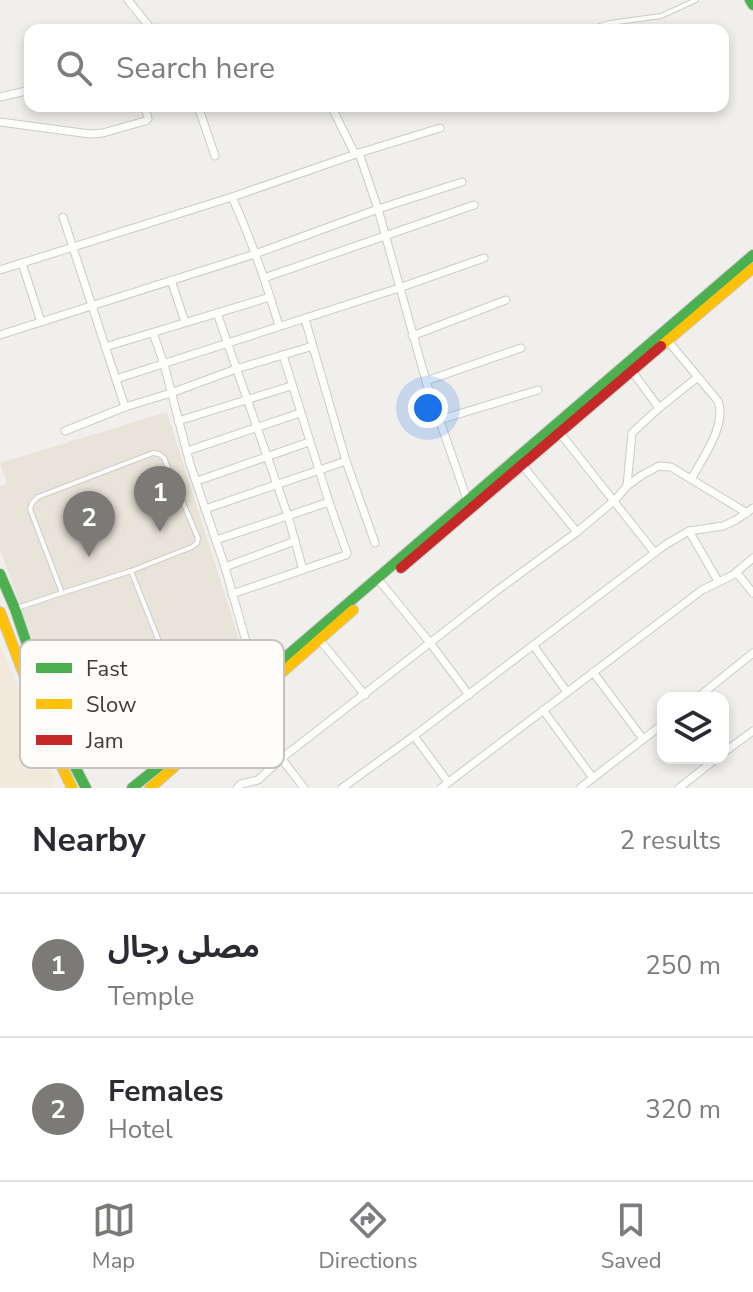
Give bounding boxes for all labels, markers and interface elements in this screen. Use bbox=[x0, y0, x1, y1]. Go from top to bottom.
search box bbox=[24, 24, 729, 112]
icon: search bbox=[52, 46, 96, 90]
text: Search here bbox=[116, 48, 275, 89]
your location bbox=[408, 388, 448, 428]
pin: 1 bbox=[134, 466, 186, 532]
pin: 2 bbox=[63, 491, 115, 557]
legend bbox=[20, 640, 284, 768]
text: Fast bbox=[86, 654, 128, 684]
text: Slow bbox=[86, 690, 137, 720]
map controls bbox=[657, 692, 729, 764]
button: layers bbox=[657, 692, 729, 764]
text: Jam bbox=[85, 726, 124, 756]
text: Nearby bbox=[32, 817, 146, 863]
text: 2 results bbox=[620, 823, 721, 858]
text: مصلى رجال bbox=[108, 927, 260, 968]
text: 1 bbox=[50, 948, 66, 983]
text: 250 m bbox=[645, 948, 721, 983]
text: Temple bbox=[108, 979, 194, 1014]
text: Females bbox=[108, 1071, 224, 1112]
text: 2 bbox=[50, 1092, 66, 1127]
text: 320 m bbox=[645, 1092, 721, 1127]
text: Hotel bbox=[108, 1112, 173, 1147]
tab: Map bbox=[92, 1198, 136, 1276]
tab: Directions bbox=[319, 1198, 418, 1276]
tab: Saved bbox=[601, 1198, 661, 1276]

